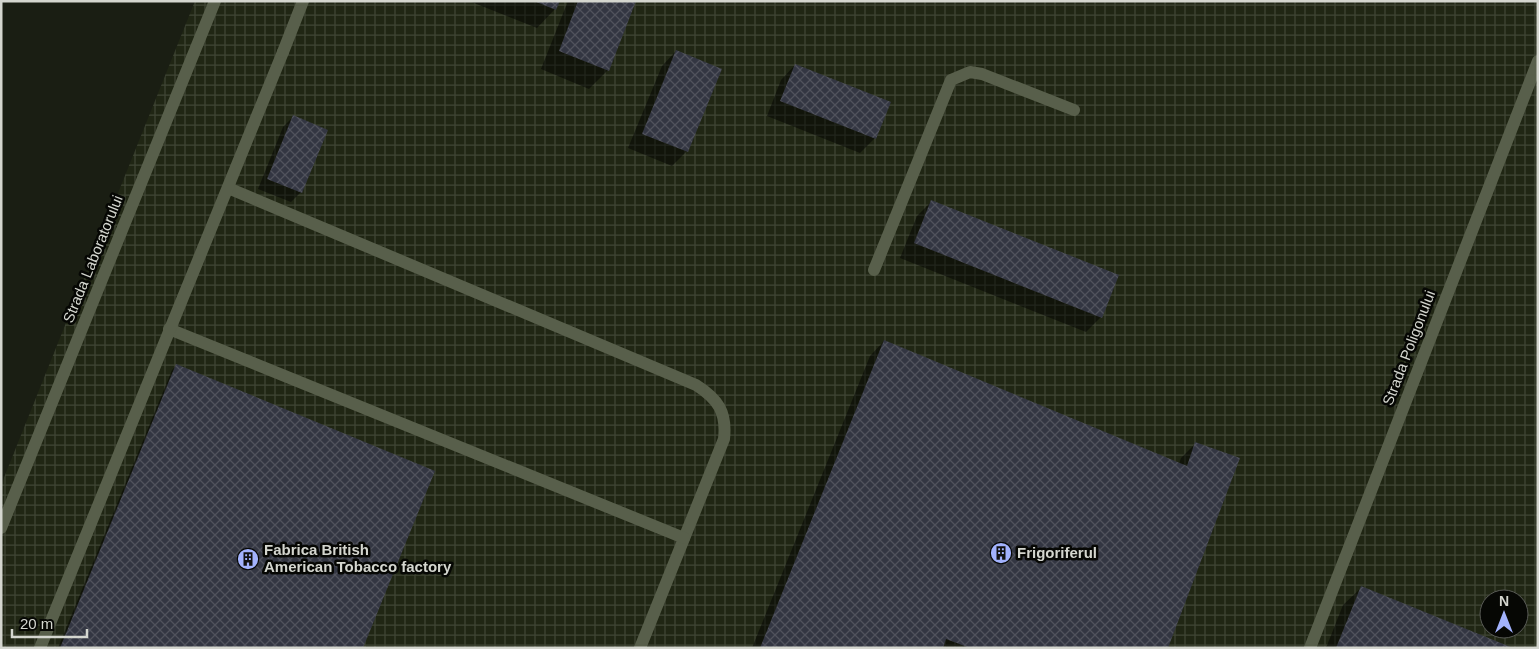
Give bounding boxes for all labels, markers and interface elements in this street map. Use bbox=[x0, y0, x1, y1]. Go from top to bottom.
street label: Strada Laboratorului bbox=[59, 193, 126, 325]
street label: Strada Poligonului bbox=[1379, 288, 1438, 408]
place label: Fabrica British American Tobacco factory bbox=[264, 541, 452, 575]
building icon: Frigoriferul bbox=[989, 541, 1013, 565]
place label: Frigoriferul bbox=[1017, 544, 1097, 561]
building icon: Fabrica British American Tobacco factory bbox=[236, 547, 260, 571]
north arrow bbox=[1479, 589, 1529, 639]
text: N bbox=[1499, 593, 1509, 609]
scale bar bbox=[12, 606, 88, 638]
text: 20 m bbox=[20, 615, 53, 632]

